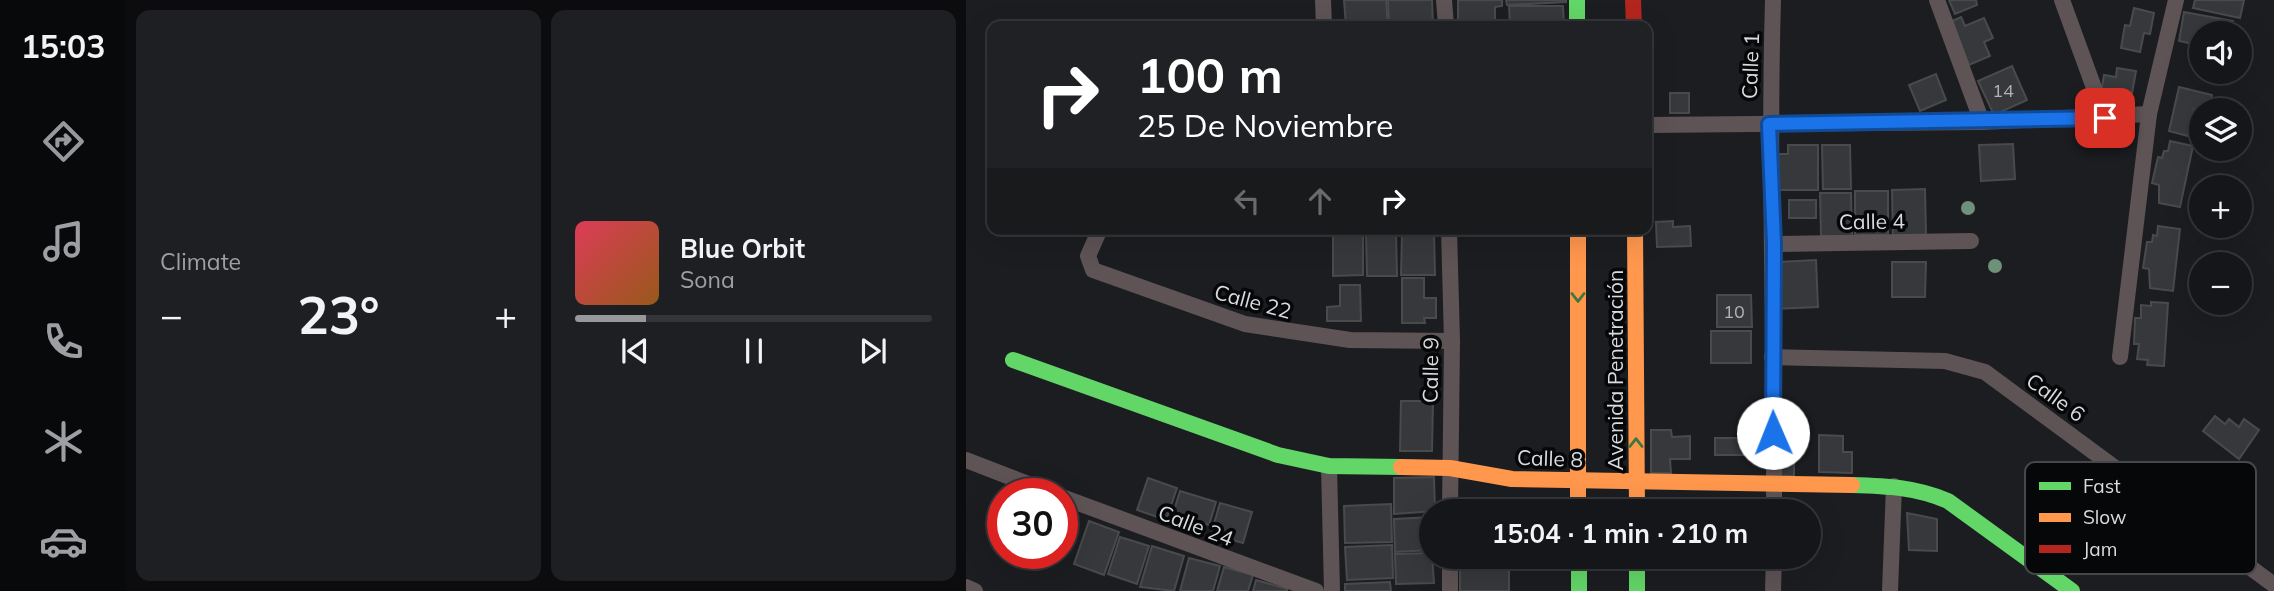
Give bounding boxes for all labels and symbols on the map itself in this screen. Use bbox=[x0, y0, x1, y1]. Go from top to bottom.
street label: Calle 1 bbox=[1736, 33, 1764, 99]
house number: 14 bbox=[1992, 79, 2014, 102]
pin bbox=[2075, 88, 2135, 148]
street label: Calle 4 bbox=[1839, 207, 1906, 235]
street label: Avenida Penetración bbox=[1602, 270, 1628, 470]
street label: Calle 22 bbox=[1212, 278, 1294, 324]
one-way arrow bbox=[1570, 293, 1586, 303]
house number: 10 bbox=[1723, 300, 1745, 323]
street label: Calle 9 bbox=[1416, 337, 1444, 403]
street label: Calle 6 bbox=[2022, 367, 2090, 427]
position arrow bbox=[1736, 396, 1810, 470]
one-way arrow bbox=[1629, 437, 1644, 448]
street label: Calle 8 bbox=[1517, 444, 1583, 472]
legend bbox=[2025, 462, 2256, 574]
text: Fast bbox=[2083, 474, 2121, 498]
speed limit sign: 30 bbox=[987, 478, 1078, 569]
street label: Calle 24 bbox=[1155, 499, 1238, 551]
text: Slow bbox=[2083, 505, 2127, 529]
text: Jam bbox=[2083, 537, 2117, 561]

